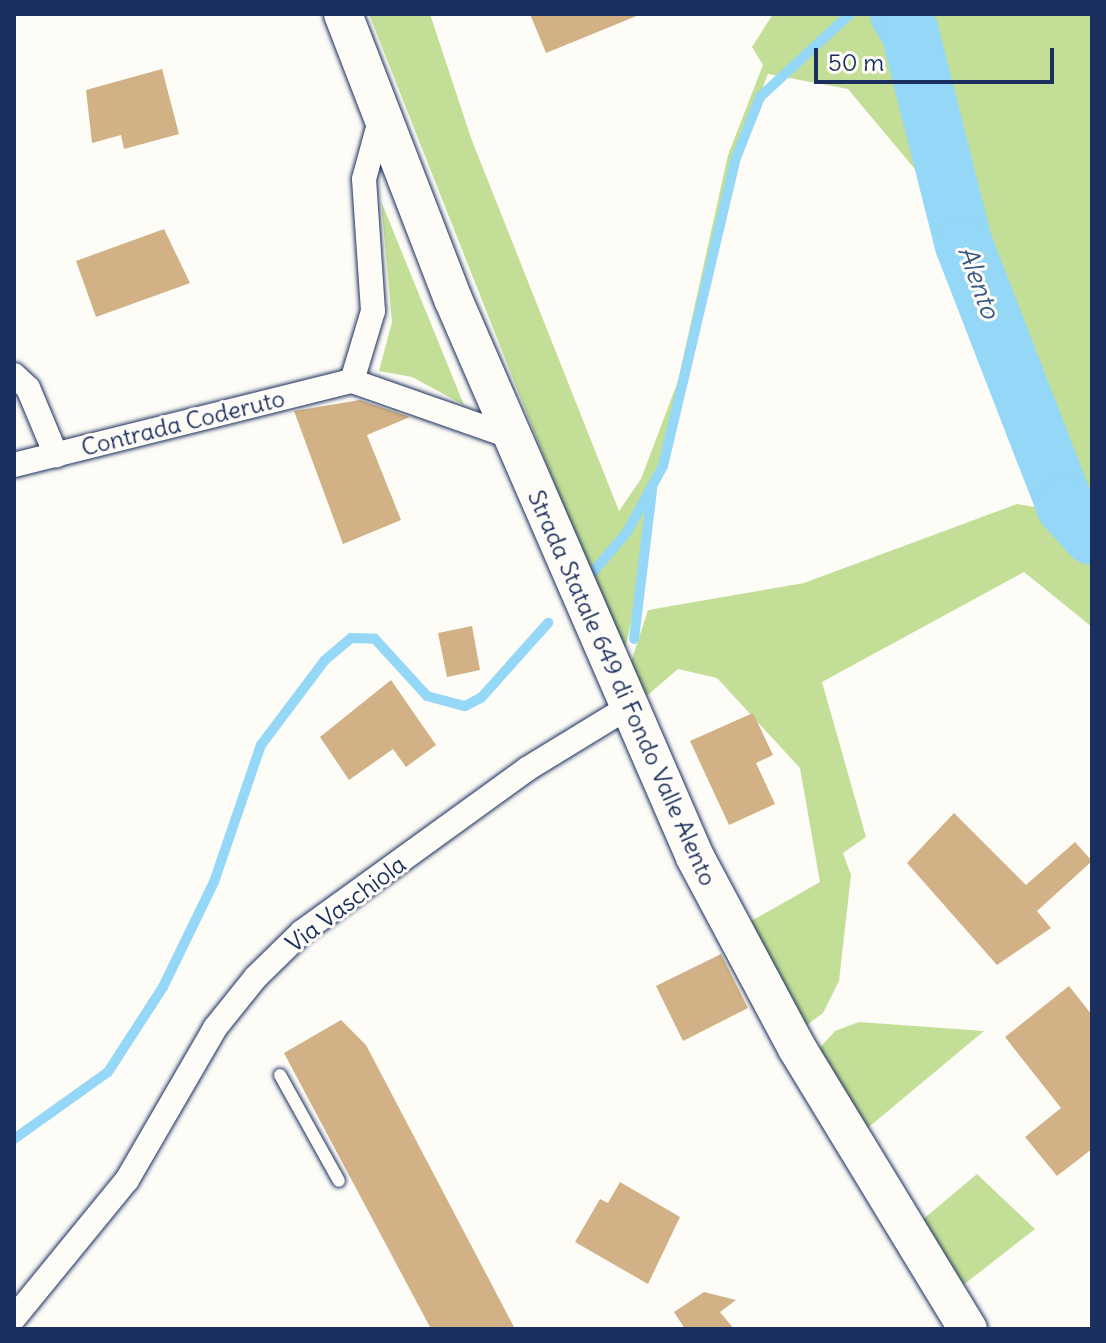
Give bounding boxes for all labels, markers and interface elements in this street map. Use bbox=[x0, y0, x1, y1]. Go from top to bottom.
scale bar bbox=[818, 32, 1058, 82]
text: 50 m bbox=[828, 47, 884, 77]
water label: Alento bbox=[952, 242, 1006, 322]
street label: Contrada Coderuto bbox=[78, 384, 288, 462]
street label: Strada Statale 649 di Fondo Valle Alento bbox=[521, 486, 723, 890]
street label: Via Vaschiola bbox=[280, 850, 412, 958]

